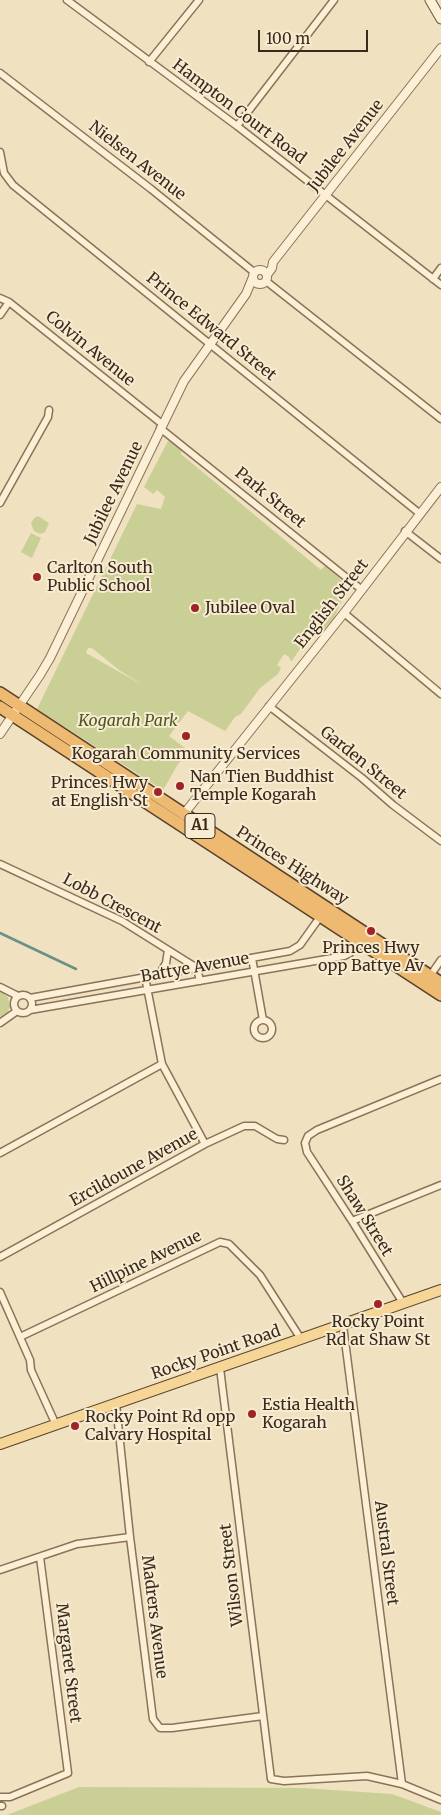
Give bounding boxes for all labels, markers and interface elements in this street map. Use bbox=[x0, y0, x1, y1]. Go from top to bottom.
scale bar bbox=[261, 20, 371, 52]
text: 100 m bbox=[266, 29, 310, 48]
street label: Hampton Court Road bbox=[169, 56, 309, 168]
street label: Jubilee Avenue bbox=[304, 96, 388, 196]
street label: Nielsen Avenue bbox=[85, 117, 189, 205]
street label: Prince Edward Street bbox=[142, 269, 280, 385]
street label: Colvin Avenue bbox=[42, 307, 138, 391]
street label: Jubilee Avenue bbox=[81, 439, 147, 547]
street label: Park Street bbox=[231, 464, 309, 532]
street label: English Street bbox=[291, 556, 373, 652]
place label: Carlton South Public School bbox=[47, 558, 153, 596]
marker: Carlton South Public School bbox=[31, 571, 43, 583]
place label: Jubilee Oval bbox=[205, 598, 295, 618]
marker: Jubilee Oval bbox=[189, 602, 201, 614]
park label: Kogarah Park bbox=[78, 711, 178, 731]
street label: Garden Street bbox=[316, 722, 410, 804]
marker: Kogarah Community Services bbox=[180, 730, 192, 742]
place label: Kogarah Community Services bbox=[72, 744, 300, 764]
place label: Nan Tien Buddhist Temple Kogarah bbox=[190, 767, 334, 805]
place label: Princes Hwy at English St bbox=[51, 773, 148, 811]
marker: Nan Tien Buddhist Temple Kogarah bbox=[174, 780, 186, 792]
marker: Princes Hwy at English St bbox=[152, 786, 164, 798]
road number: A1 bbox=[185, 814, 215, 838]
street label: Princes Highway bbox=[232, 823, 352, 909]
street label: Lobb Crescent bbox=[59, 870, 165, 938]
marker: Princes Hwy opp Battye Av bbox=[365, 925, 377, 937]
place label: Princes Hwy opp Battye Av bbox=[318, 938, 424, 976]
street label: Battye Avenue bbox=[139, 949, 251, 987]
street label: Ercildoune Avenue bbox=[67, 1125, 201, 1211]
street label: Shaw Street bbox=[332, 1172, 396, 1260]
street label: Hillpine Avenue bbox=[87, 1227, 205, 1297]
marker: Rocky Point Rd at Shaw St bbox=[372, 1298, 384, 1310]
place label: Rocky Point Rd at Shaw St bbox=[326, 1312, 430, 1350]
street label: Rocky Point Road bbox=[149, 1322, 283, 1384]
place label: Estia Health Kogarah bbox=[262, 1395, 355, 1433]
place label: Rocky Point Rd opp Calvary Hospital bbox=[85, 1407, 235, 1445]
marker: Estia Health Kogarah bbox=[246, 1408, 258, 1420]
marker: Rocky Point Rd opp Calvary Hospital bbox=[69, 1420, 81, 1432]
street label: Austral Street bbox=[370, 1500, 402, 1606]
street label: Wilson Street bbox=[216, 1523, 248, 1627]
street label: Madrers Avenue bbox=[137, 1554, 171, 1680]
street label: Margaret Street bbox=[51, 1602, 85, 1724]

